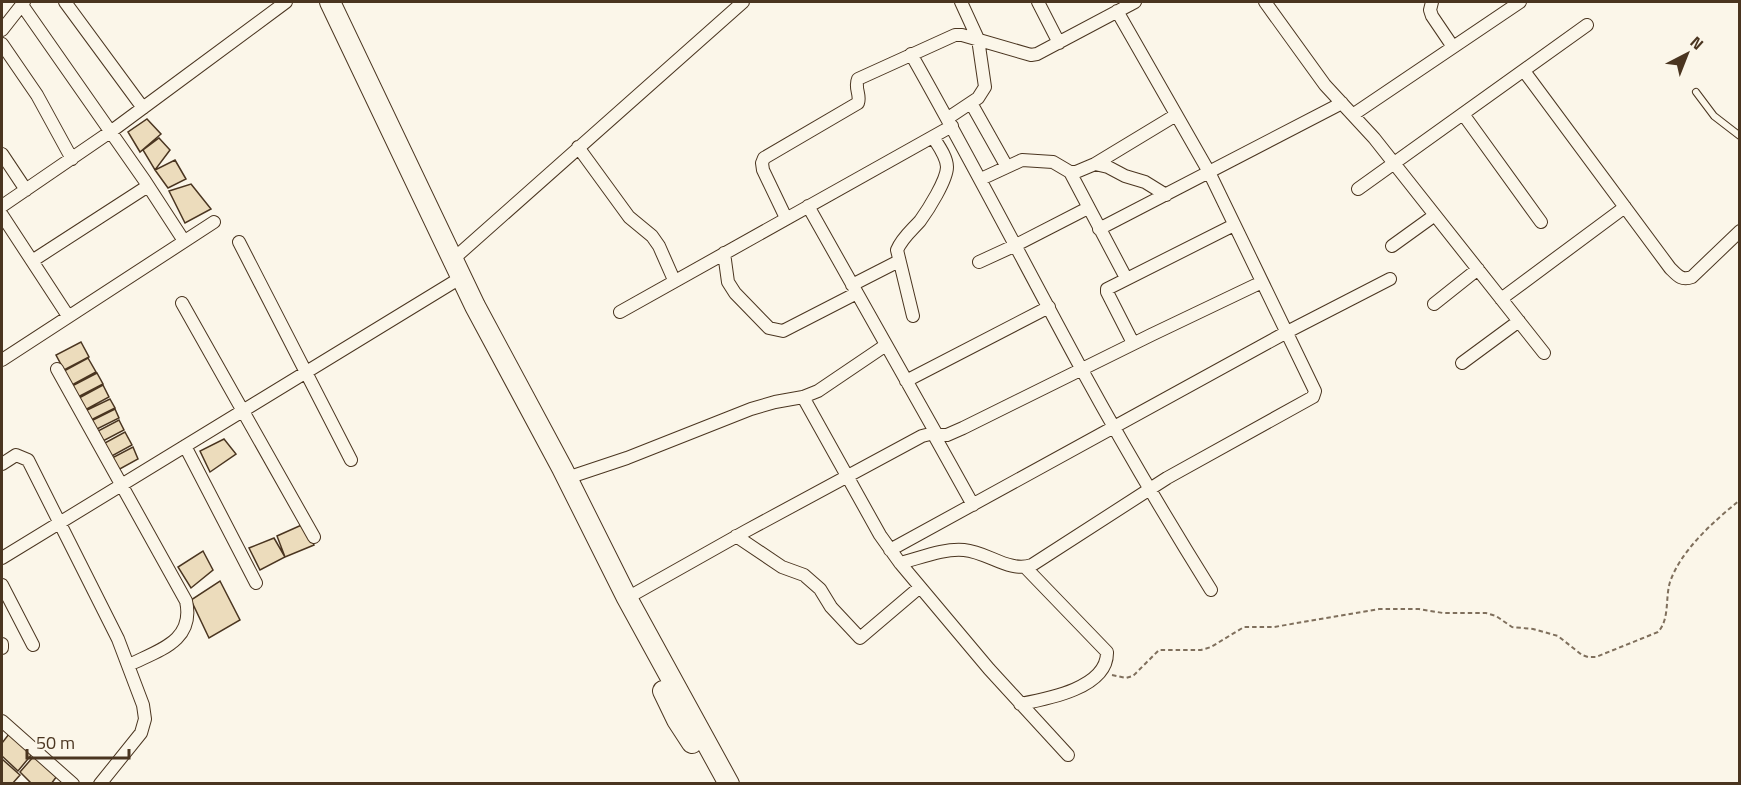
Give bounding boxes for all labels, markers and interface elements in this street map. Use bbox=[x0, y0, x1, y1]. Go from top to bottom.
north arrow bbox=[1657, 24, 1717, 84]
text: N bbox=[1685, 30, 1709, 55]
scale bar bbox=[27, 722, 129, 760]
text: 50 m bbox=[36, 729, 75, 756]

